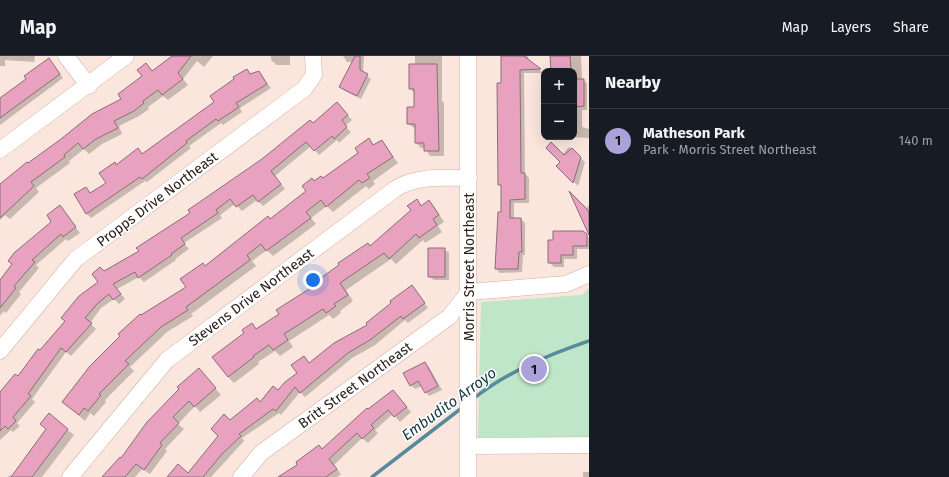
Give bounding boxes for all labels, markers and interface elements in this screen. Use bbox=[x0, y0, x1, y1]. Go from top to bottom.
text: Map bbox=[20, 16, 57, 39]
text: Map bbox=[782, 19, 808, 36]
text: Layers bbox=[830, 19, 871, 36]
text: Share bbox=[893, 19, 929, 36]
map controls bbox=[541, 68, 577, 140]
button: + bbox=[541, 68, 577, 104]
text: Nearby bbox=[605, 72, 660, 93]
button: − bbox=[541, 104, 577, 140]
text: Matheson Park bbox=[643, 124, 745, 142]
text: 1 bbox=[615, 133, 621, 148]
text: 140 m bbox=[899, 133, 933, 148]
text: Park · Morris Street Northeast bbox=[643, 142, 817, 157]
street label: Propps Drive Northeast bbox=[93, 148, 222, 251]
street label: Morris Street Northeast bbox=[461, 192, 478, 341]
street label: Stevens Drive Northeast bbox=[185, 244, 318, 350]
your location bbox=[303, 270, 323, 290]
street label: Britt Street Northeast bbox=[295, 338, 416, 432]
pin: 1 bbox=[521, 354, 547, 384]
water label: Embudito Arroyo bbox=[398, 364, 500, 444]

